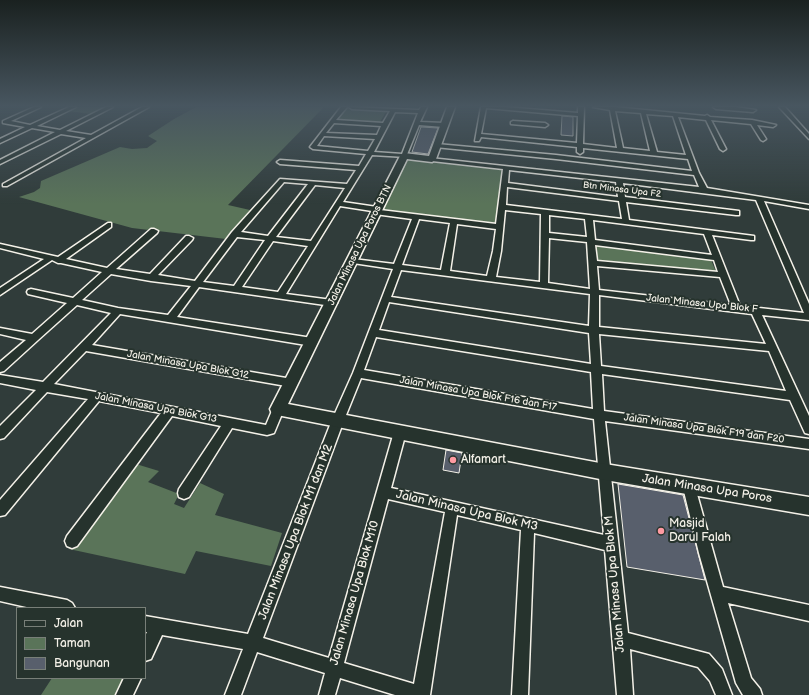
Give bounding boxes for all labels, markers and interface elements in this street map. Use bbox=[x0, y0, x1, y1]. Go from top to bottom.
street label: Btn Minasa Upa F2 bbox=[582, 180, 662, 200]
street label: Jalan Minasa Upa Poros BTN bbox=[326, 183, 394, 307]
street label: Jalan Minasa Upa Blok F bbox=[646, 292, 758, 316]
street label: Jalan Minasa Upa Blok G12 bbox=[126, 348, 250, 382]
street label: Jalan Minasa Upa Blok F16 dan F17 bbox=[399, 374, 557, 414]
street label: Jalan Minasa Upa Blok G13 bbox=[94, 390, 218, 426]
street label: Jalan Minasa Upa Blok F19 dan F20 bbox=[623, 412, 785, 446]
street label: Jalan Minasa Upa Blok M1 dan M2 bbox=[256, 442, 336, 622]
place label: Alfamart bbox=[461, 453, 506, 467]
marker: Alfamart bbox=[448, 455, 458, 465]
street label: Jalan Minasa Upa Poros bbox=[641, 472, 773, 506]
street label: Jalan Minasa Upa Blok M3 bbox=[395, 488, 539, 534]
street label: Jalan Minasa Upa Blok M bbox=[602, 515, 628, 653]
place label: Masjid Darul Falah bbox=[669, 517, 731, 545]
street label: Jalan Minasa Upa Blok M10 bbox=[327, 519, 383, 667]
marker: Masjid Darul Falah bbox=[656, 526, 666, 536]
legend bbox=[16, 607, 146, 679]
text: Jalan bbox=[54, 616, 83, 631]
text: Taman bbox=[54, 636, 90, 651]
text: Bangunan bbox=[54, 656, 110, 671]

